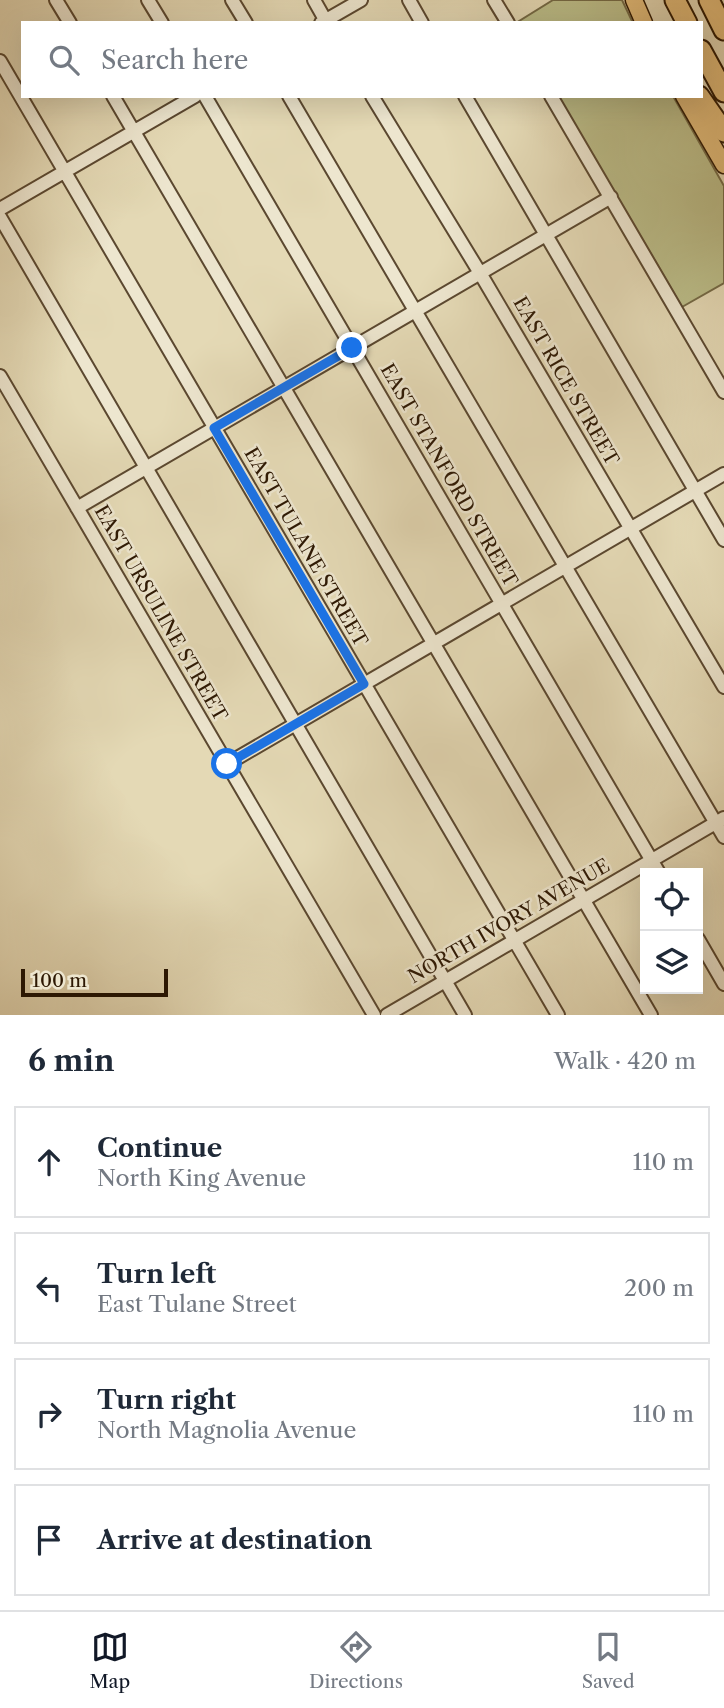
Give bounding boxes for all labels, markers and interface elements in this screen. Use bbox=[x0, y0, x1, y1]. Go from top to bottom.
search box bbox=[21, 21, 703, 98]
icon: search bbox=[45, 41, 83, 79]
text: Search here bbox=[101, 44, 248, 76]
street label: EAST RICE STREET bbox=[508, 293, 624, 470]
route end bbox=[336, 332, 367, 363]
street label: EAST STANFORD STREET bbox=[376, 359, 523, 591]
street label: EAST TULANE STREET bbox=[240, 443, 373, 651]
street label: EAST URSULINE STREET bbox=[90, 501, 233, 726]
route start bbox=[211, 748, 242, 779]
street label: NORTH IVORY AVENUE bbox=[404, 854, 614, 988]
map controls bbox=[640, 868, 703, 994]
button: locate bbox=[640, 868, 703, 931]
button: layers bbox=[640, 931, 703, 994]
scale bar bbox=[21, 966, 168, 998]
text: 100 m bbox=[32, 969, 87, 992]
text: 6 min bbox=[28, 1042, 115, 1079]
text: Walk · 420 m bbox=[554, 1047, 696, 1075]
text: Continue bbox=[97, 1132, 222, 1164]
icon: ahead bbox=[30, 1143, 68, 1181]
text: 110 m bbox=[633, 1148, 694, 1176]
text: North King Avenue bbox=[97, 1164, 306, 1192]
text: Turn left bbox=[97, 1258, 216, 1290]
icon: left bbox=[30, 1269, 68, 1307]
text: 200 m bbox=[624, 1274, 694, 1302]
text: East Tulane Street bbox=[97, 1290, 297, 1318]
text: Turn right bbox=[97, 1384, 236, 1416]
icon: right bbox=[30, 1395, 68, 1433]
text: 110 m bbox=[633, 1400, 694, 1428]
text: North Magnolia Avenue bbox=[97, 1416, 356, 1444]
icon: arrive bbox=[30, 1521, 68, 1559]
text: Arrive at destination bbox=[97, 1524, 372, 1556]
tab: Map bbox=[89, 1628, 130, 1693]
tab: Directions bbox=[309, 1628, 403, 1693]
tab: Saved bbox=[582, 1628, 635, 1693]

